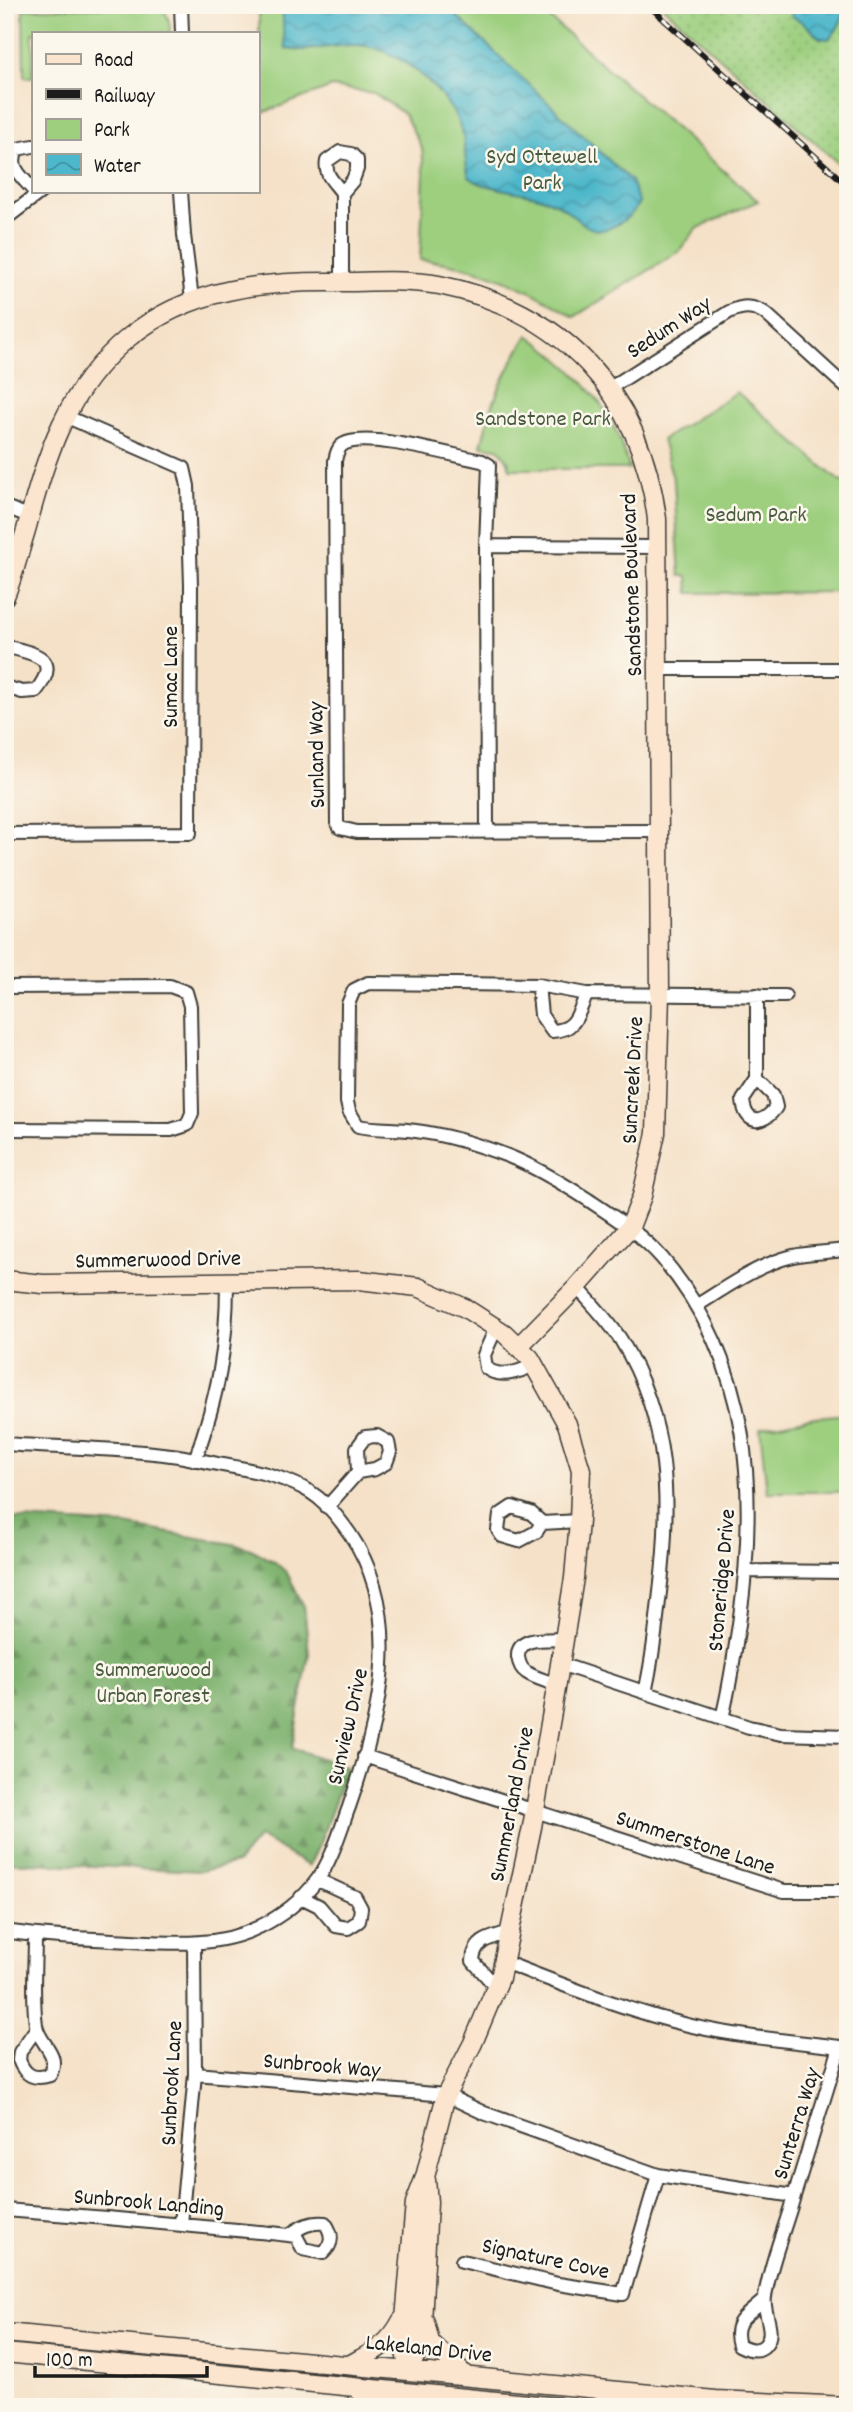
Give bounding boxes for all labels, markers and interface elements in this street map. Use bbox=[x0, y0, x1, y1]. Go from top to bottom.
legend bbox=[32, 32, 259, 192]
text: Road bbox=[94, 47, 133, 77]
text: Railway bbox=[94, 83, 155, 113]
text: Park bbox=[94, 117, 130, 147]
park label: Syd Ottewell Park bbox=[486, 142, 598, 201]
text: Water bbox=[94, 153, 141, 183]
street label: Sedum Way bbox=[621, 289, 719, 369]
park label: Sandstone Park bbox=[475, 404, 611, 437]
street label: Sandstone Boulevard bbox=[614, 493, 653, 677]
park label: Sedum Park bbox=[705, 500, 807, 533]
street label: Sumac Lane bbox=[156, 626, 189, 728]
street label: Sunland Way bbox=[301, 701, 336, 809]
street label: Suncreek Drive bbox=[615, 1016, 654, 1145]
street label: Summerwood Drive bbox=[75, 1244, 241, 1279]
street label: Stoneridge Drive bbox=[701, 1508, 746, 1653]
park label: Summerwood Urban Forest bbox=[95, 1655, 211, 1714]
street label: Sunview Drive bbox=[320, 1665, 379, 1788]
street label: Summerland Drive bbox=[482, 1724, 545, 1885]
street label: Summerstone Lane bbox=[611, 1803, 779, 1886]
street label: Sunbrook Lane bbox=[154, 2020, 193, 2147]
street label: Sunbrook Way bbox=[262, 2046, 382, 2089]
street label: Sunterra Way bbox=[766, 2063, 831, 2184]
street label: Sunbrook Landing bbox=[72, 2181, 225, 2227]
street label: Signature Cove bbox=[479, 2231, 612, 2290]
street label: Lakeland Drive bbox=[364, 2327, 494, 2374]
scale bar bbox=[35, 2335, 206, 2379]
text: 100 m bbox=[46, 2347, 93, 2377]

